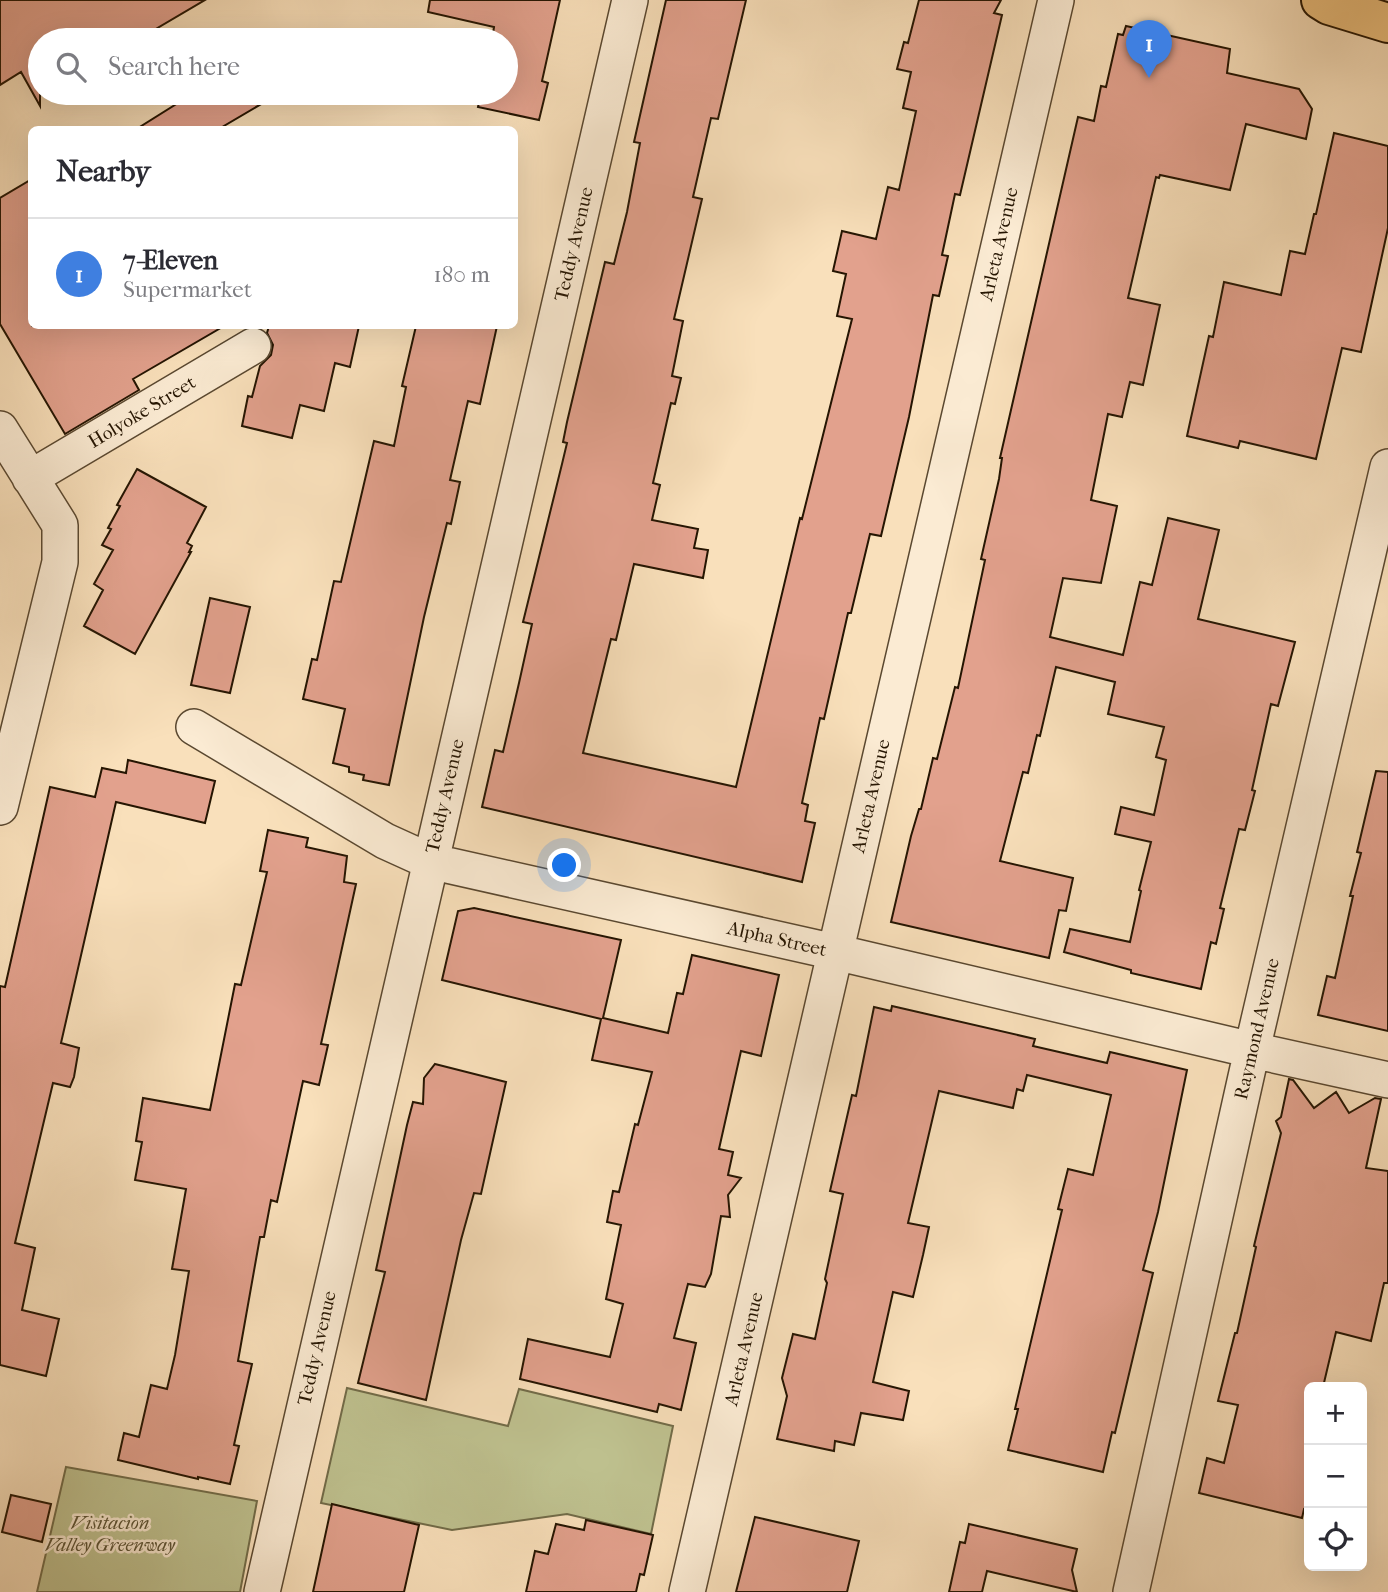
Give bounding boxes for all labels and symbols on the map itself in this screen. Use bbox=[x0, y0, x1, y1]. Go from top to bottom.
pin: 1 bbox=[1126, 20, 1172, 78]
street label: Teddy Avenue bbox=[550, 185, 598, 303]
street label: Arleta Avenue bbox=[975, 185, 1023, 304]
street label: Holyoke Street bbox=[84, 371, 200, 453]
street label: Teddy Avenue bbox=[421, 737, 469, 855]
street label: Arleta Avenue bbox=[847, 737, 895, 856]
your location bbox=[547, 848, 581, 882]
street label: Alpha Street bbox=[724, 917, 829, 961]
street label: Raymond Avenue bbox=[1230, 956, 1284, 1102]
street label: Teddy Avenue bbox=[293, 1289, 341, 1407]
street label: Arleta Avenue bbox=[720, 1290, 768, 1409]
park label: Visitacion Valley Greenway bbox=[45, 1512, 176, 1556]

